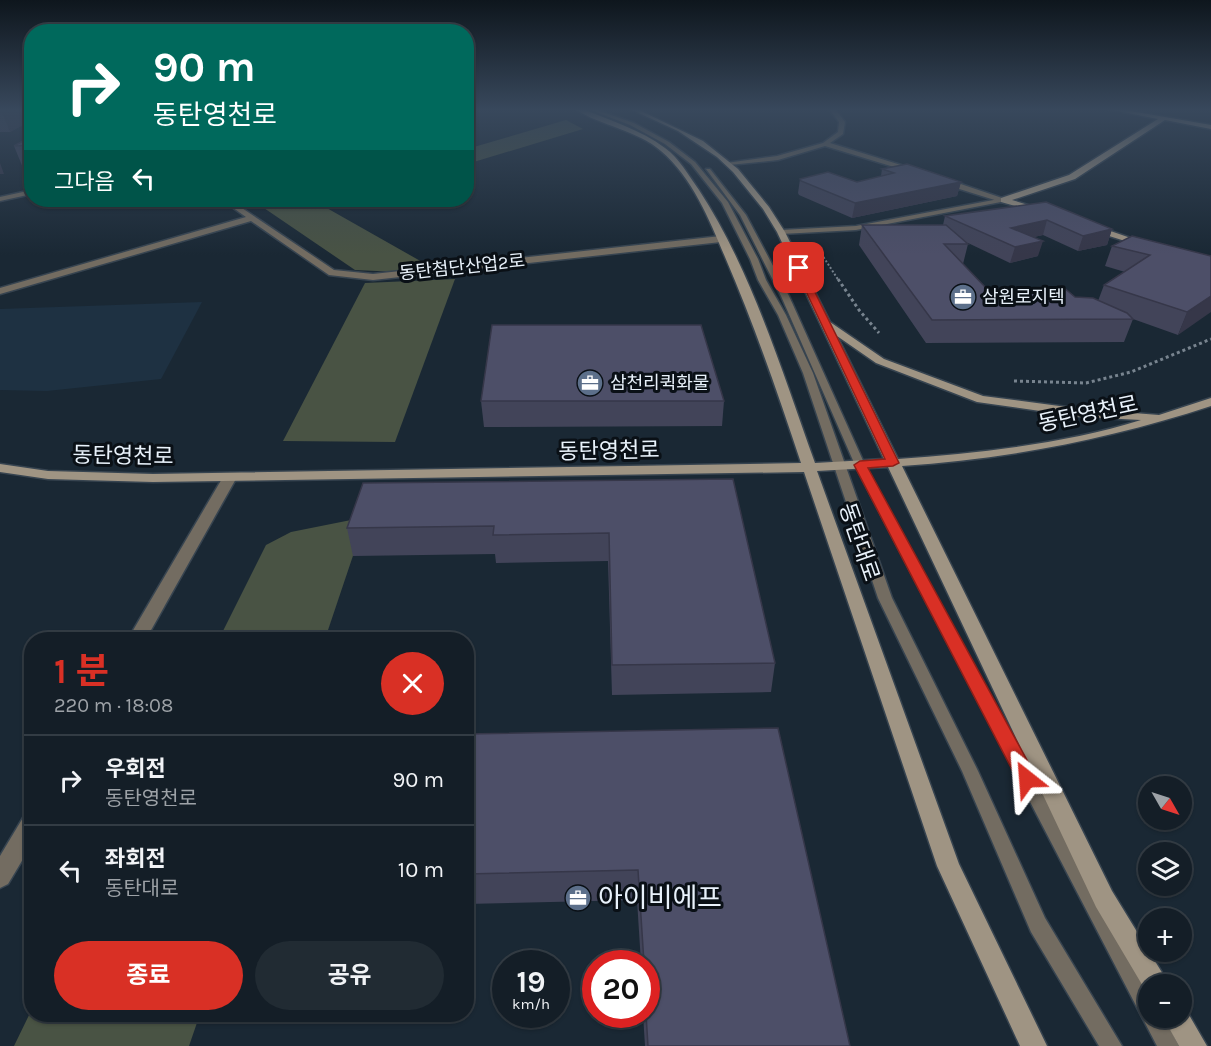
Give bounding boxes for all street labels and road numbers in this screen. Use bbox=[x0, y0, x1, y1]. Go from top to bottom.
street label: 동탄첨단산업2로 bbox=[398, 249, 526, 285]
street label: 동탄영천로 bbox=[1036, 391, 1140, 437]
street label: 동탄영천로 bbox=[558, 437, 660, 465]
street label: 동탄영천로 bbox=[72, 442, 174, 470]
street label: 동탄대로 bbox=[834, 499, 884, 585]

